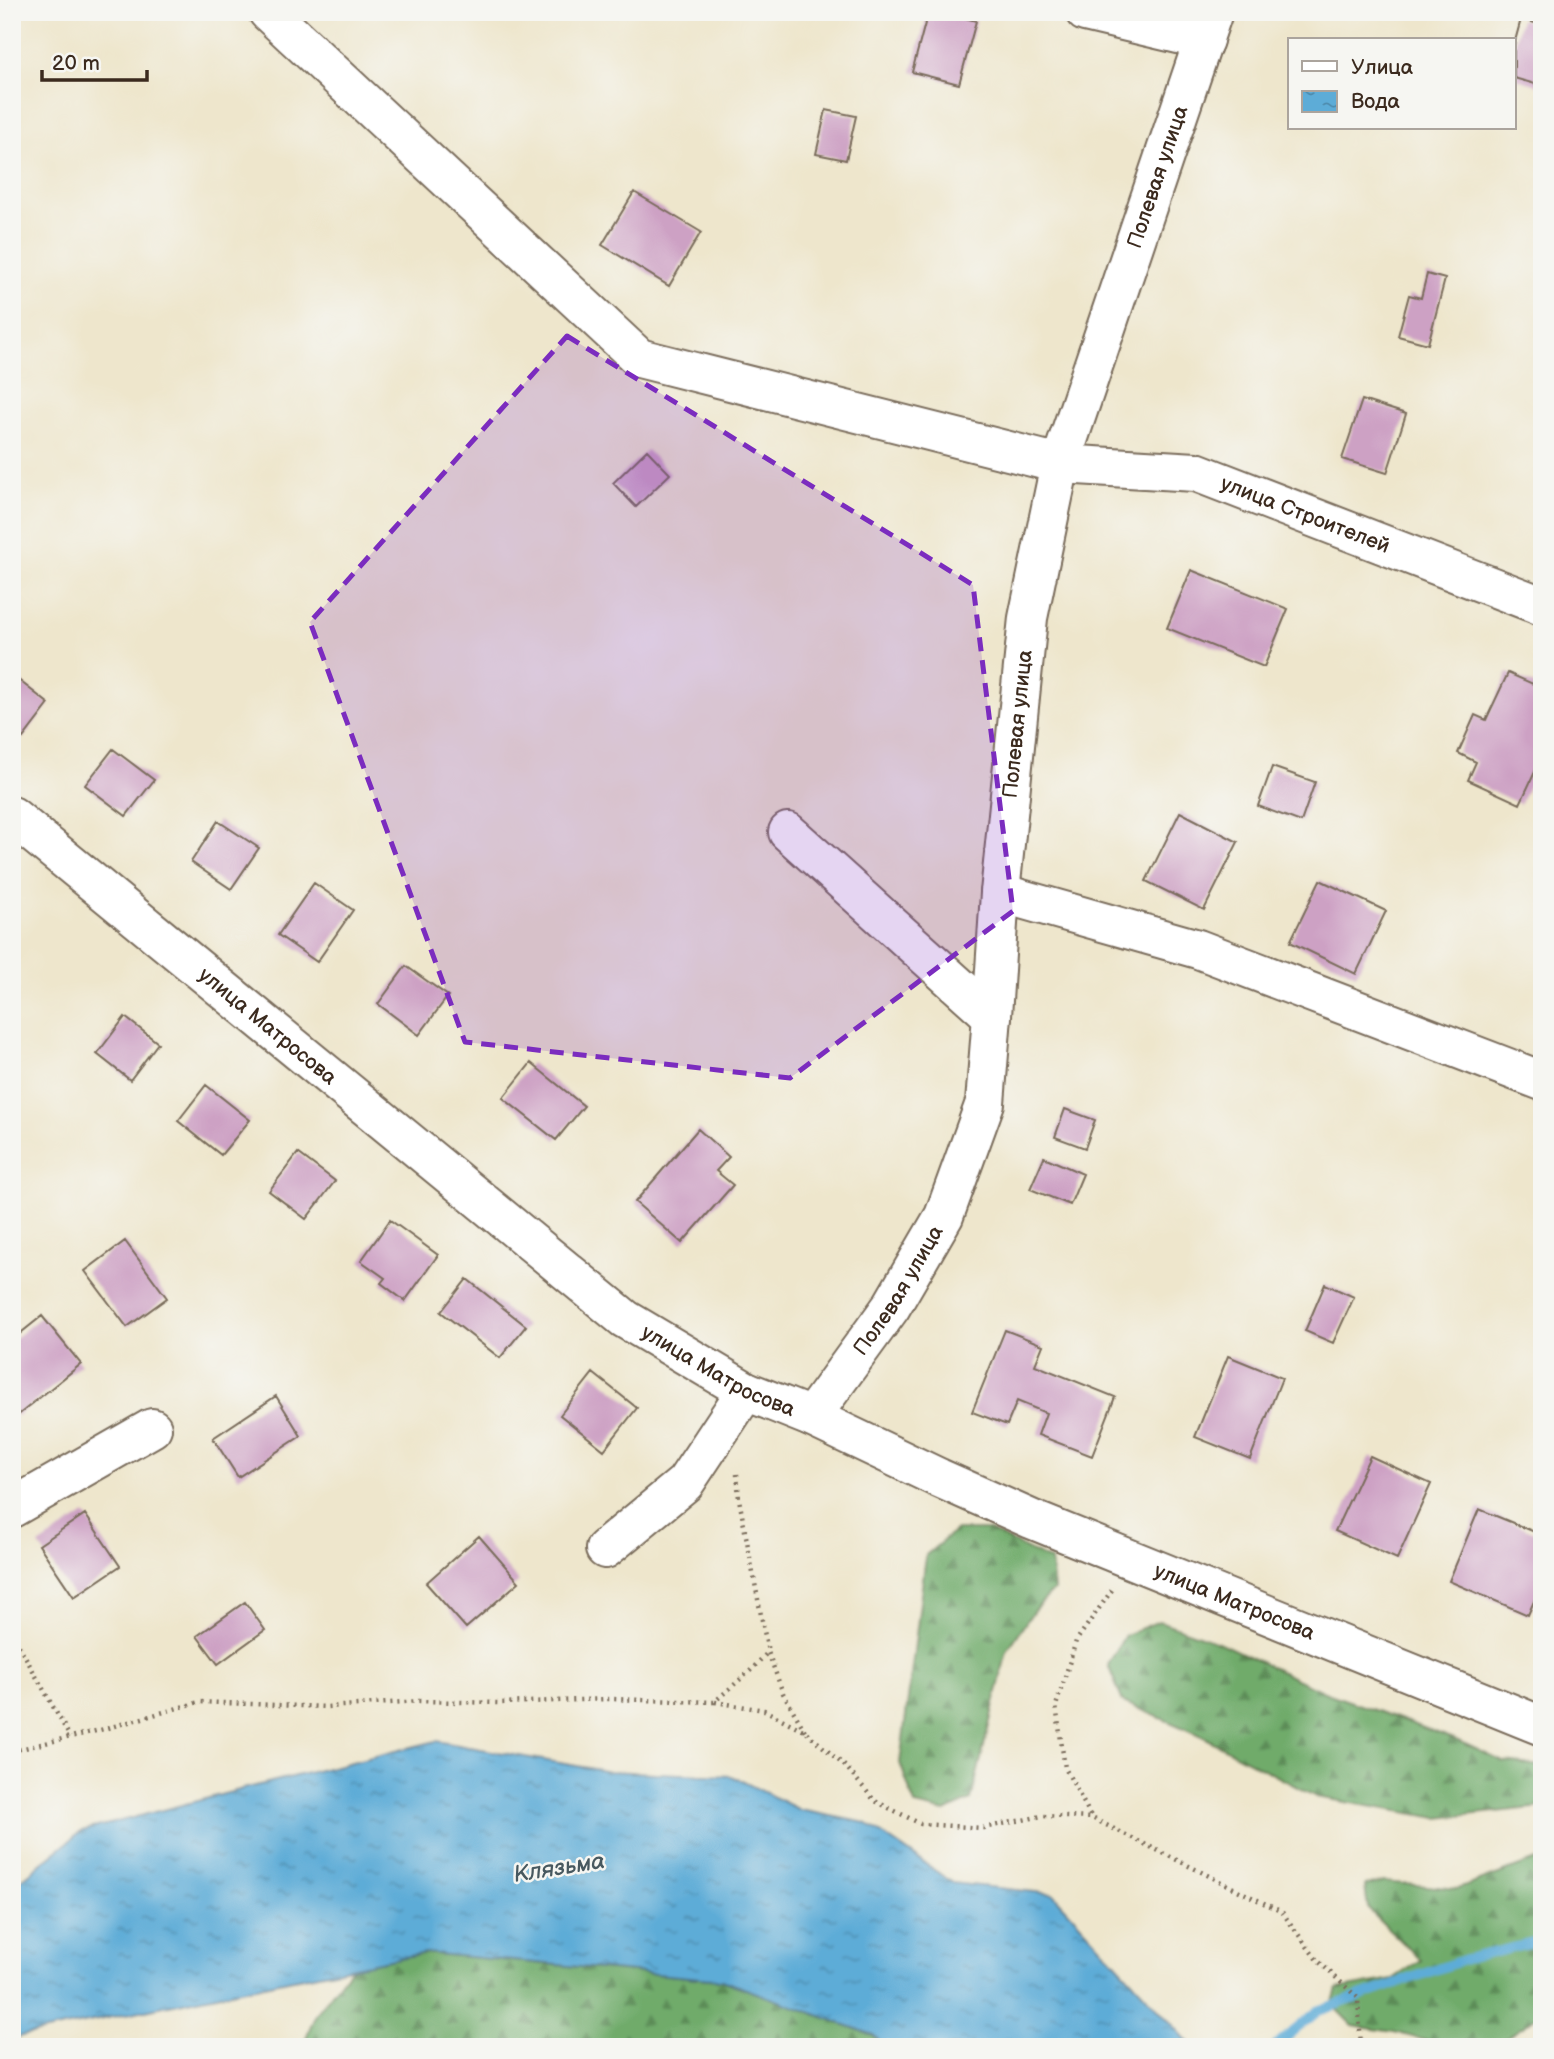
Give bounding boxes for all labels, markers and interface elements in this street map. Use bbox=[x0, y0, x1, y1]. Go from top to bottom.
scale bar bbox=[42, 38, 147, 82]
legend bbox=[1288, 38, 1516, 130]
text: 20 m bbox=[52, 51, 100, 76]
text: Улица bbox=[1351, 55, 1414, 80]
text: Вода bbox=[1351, 89, 1400, 114]
street label: Полевая улица bbox=[1122, 102, 1194, 252]
street label: улица Строителей bbox=[1217, 471, 1393, 559]
street label: Полевая улица bbox=[998, 648, 1038, 799]
street label: улица Матросова bbox=[194, 962, 342, 1091]
street label: Полевая улица bbox=[848, 1221, 949, 1360]
street label: улица Матросова bbox=[637, 1320, 799, 1423]
street label: улица Матросова bbox=[1150, 1558, 1319, 1646]
water label: Клязьма bbox=[512, 1847, 607, 1889]

